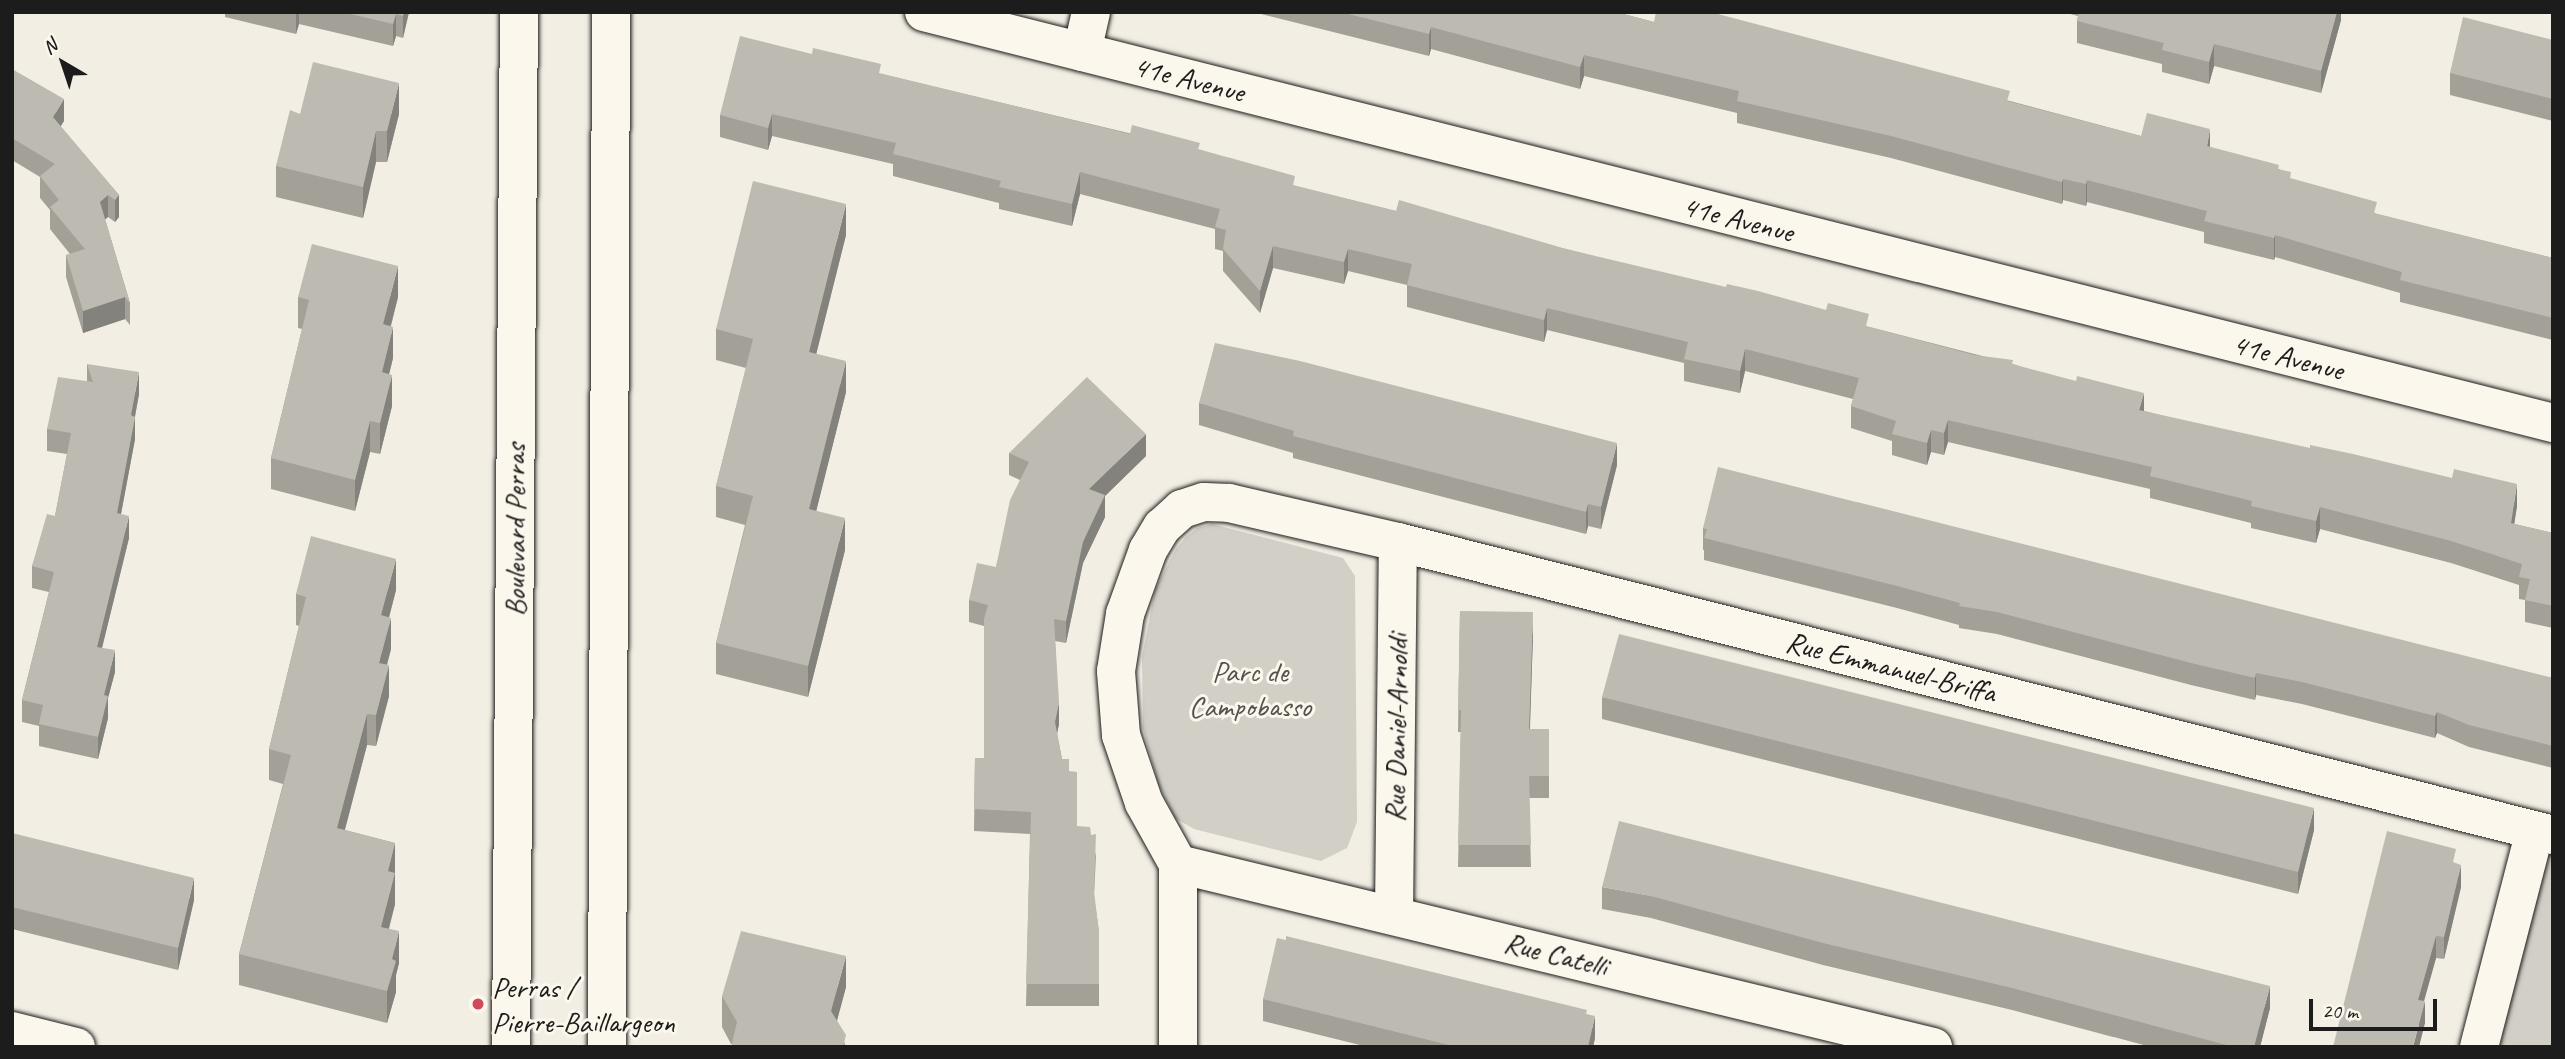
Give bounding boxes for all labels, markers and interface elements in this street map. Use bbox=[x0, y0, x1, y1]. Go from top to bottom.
north arrow bbox=[28, 28, 98, 98]
text: N bbox=[38, 34, 62, 60]
street label: 41e Avenue bbox=[1130, 48, 1248, 110]
street label: 41e Avenue bbox=[1679, 188, 1797, 250]
street label: 41e Avenue bbox=[2229, 326, 2347, 388]
street label: Boulevard Perras bbox=[497, 444, 533, 616]
street label: Rue Emmanuel-Briffa bbox=[1782, 623, 2000, 711]
street label: Rue Daniel-Arnoldi bbox=[1376, 633, 1416, 823]
park label: Parc de Campobasso bbox=[1189, 653, 1311, 724]
street label: Rue Catelli bbox=[1500, 924, 1612, 984]
place label: Perras / Pierre-Baillargeon bbox=[492, 969, 675, 1040]
scale bar bbox=[2313, 986, 2441, 1030]
marker: Perras / Pierre-Baillargeon bbox=[470, 996, 486, 1012]
text: 20 m bbox=[2322, 998, 2358, 1024]

